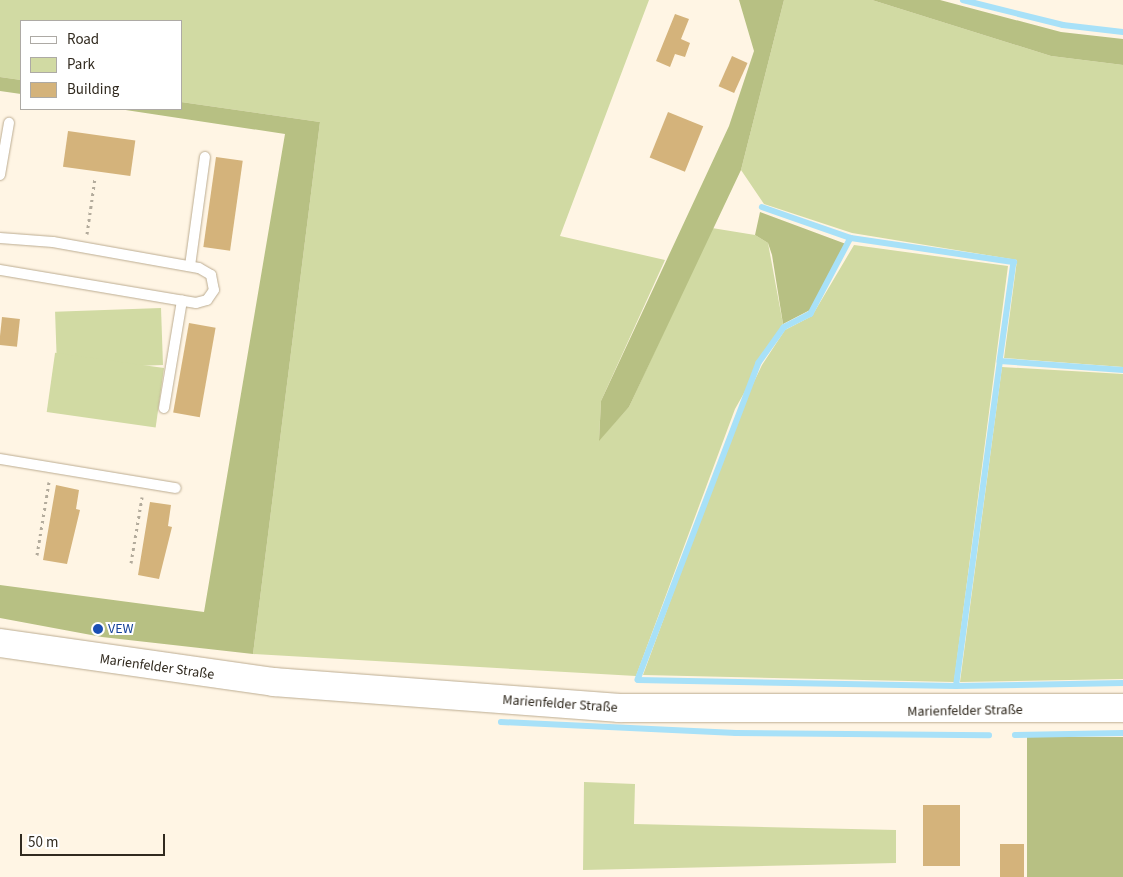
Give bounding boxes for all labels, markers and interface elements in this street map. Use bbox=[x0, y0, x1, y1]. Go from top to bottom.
legend bbox=[20, 20, 182, 110]
text: Road bbox=[67, 29, 99, 50]
text: Park bbox=[67, 54, 95, 75]
text: Building bbox=[67, 79, 119, 100]
place label: VEW bbox=[108, 621, 134, 637]
marker: VEW bbox=[92, 623, 104, 635]
street label: Marienfelder Straße bbox=[99, 651, 215, 683]
street label: Marienfelder Straße bbox=[502, 692, 618, 716]
street label: Marienfelder Straße bbox=[907, 702, 1023, 720]
scale bar bbox=[22, 824, 168, 856]
text: 50 m bbox=[28, 832, 58, 853]

